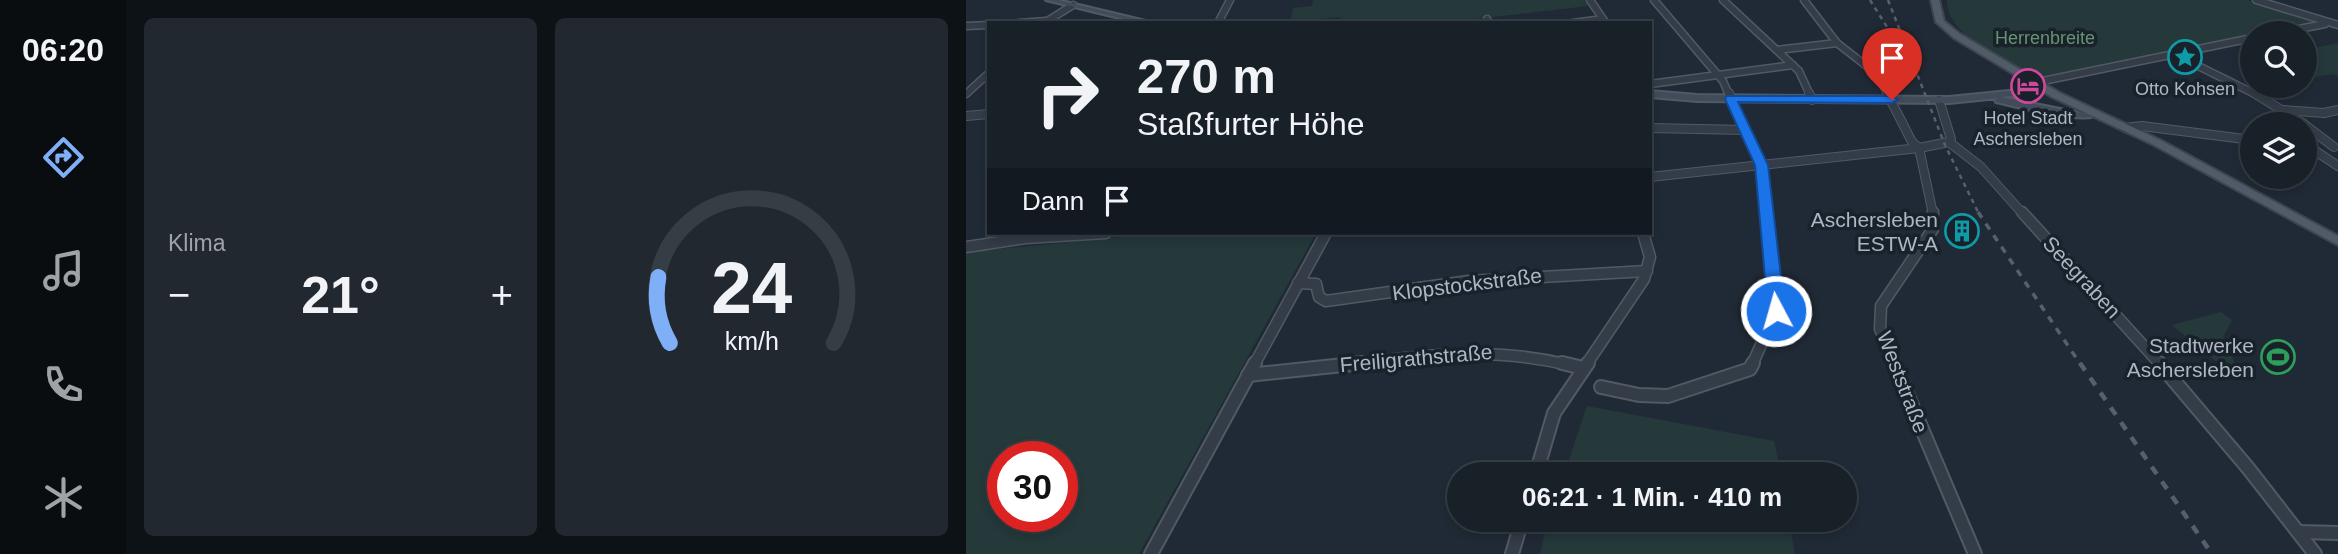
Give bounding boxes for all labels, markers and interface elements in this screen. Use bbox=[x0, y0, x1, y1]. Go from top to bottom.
map controls bbox=[2240, 21, 2317, 189]
button: search bbox=[2240, 21, 2317, 98]
pin bbox=[1862, 28, 1922, 100]
park label: Herrenbreite bbox=[1995, 28, 2095, 48]
text: 06:20 bbox=[22, 32, 104, 68]
place icon: Otto Kohsen bbox=[2166, 38, 2204, 76]
icon: arrive bbox=[1873, 39, 1911, 77]
icon: right bbox=[1022, 49, 1113, 140]
text: 270 m bbox=[1137, 49, 1276, 103]
hotel icon: Hotel Stadt Aschersleben bbox=[2009, 67, 2047, 105]
place label: Otto Kohsen bbox=[2135, 79, 2235, 99]
text: Staßfurter Höhe bbox=[1137, 106, 1365, 142]
place label: Hotel Stadt Aschersleben bbox=[1973, 108, 2083, 149]
button: layers bbox=[2240, 112, 2317, 189]
icon: directions bbox=[39, 133, 88, 182]
icon: arrive bbox=[1098, 182, 1136, 220]
text: Dann bbox=[1022, 186, 1084, 216]
place label: Aschersleben ESTW-A bbox=[1811, 208, 1938, 255]
building icon: Aschersleben ESTW-A bbox=[1943, 212, 1981, 250]
text: Klima bbox=[168, 230, 226, 256]
street label: Seegraben bbox=[2039, 232, 2125, 322]
icon: music bbox=[39, 246, 88, 295]
text: 24 bbox=[711, 247, 792, 328]
street label: Klopstockstraße bbox=[1391, 263, 1543, 305]
text: 21° bbox=[301, 266, 380, 324]
text: − bbox=[168, 274, 190, 316]
text: + bbox=[491, 274, 513, 316]
position arrow bbox=[1739, 274, 1813, 348]
text: km/h bbox=[724, 327, 779, 355]
street label: Weststraße bbox=[1873, 328, 1933, 436]
place label: Stadtwerke Aschersleben bbox=[2127, 334, 2254, 381]
sports icon: Stadtwerke Aschersleben bbox=[2259, 338, 2297, 376]
street label: Freiligrathstraße bbox=[1339, 340, 1493, 376]
icon: phone bbox=[39, 360, 88, 409]
speed limit sign: 30 bbox=[987, 441, 1078, 532]
icon: climate bbox=[39, 473, 88, 522]
text: 06:21 · 1 Min. · 410 m bbox=[1522, 482, 1782, 512]

